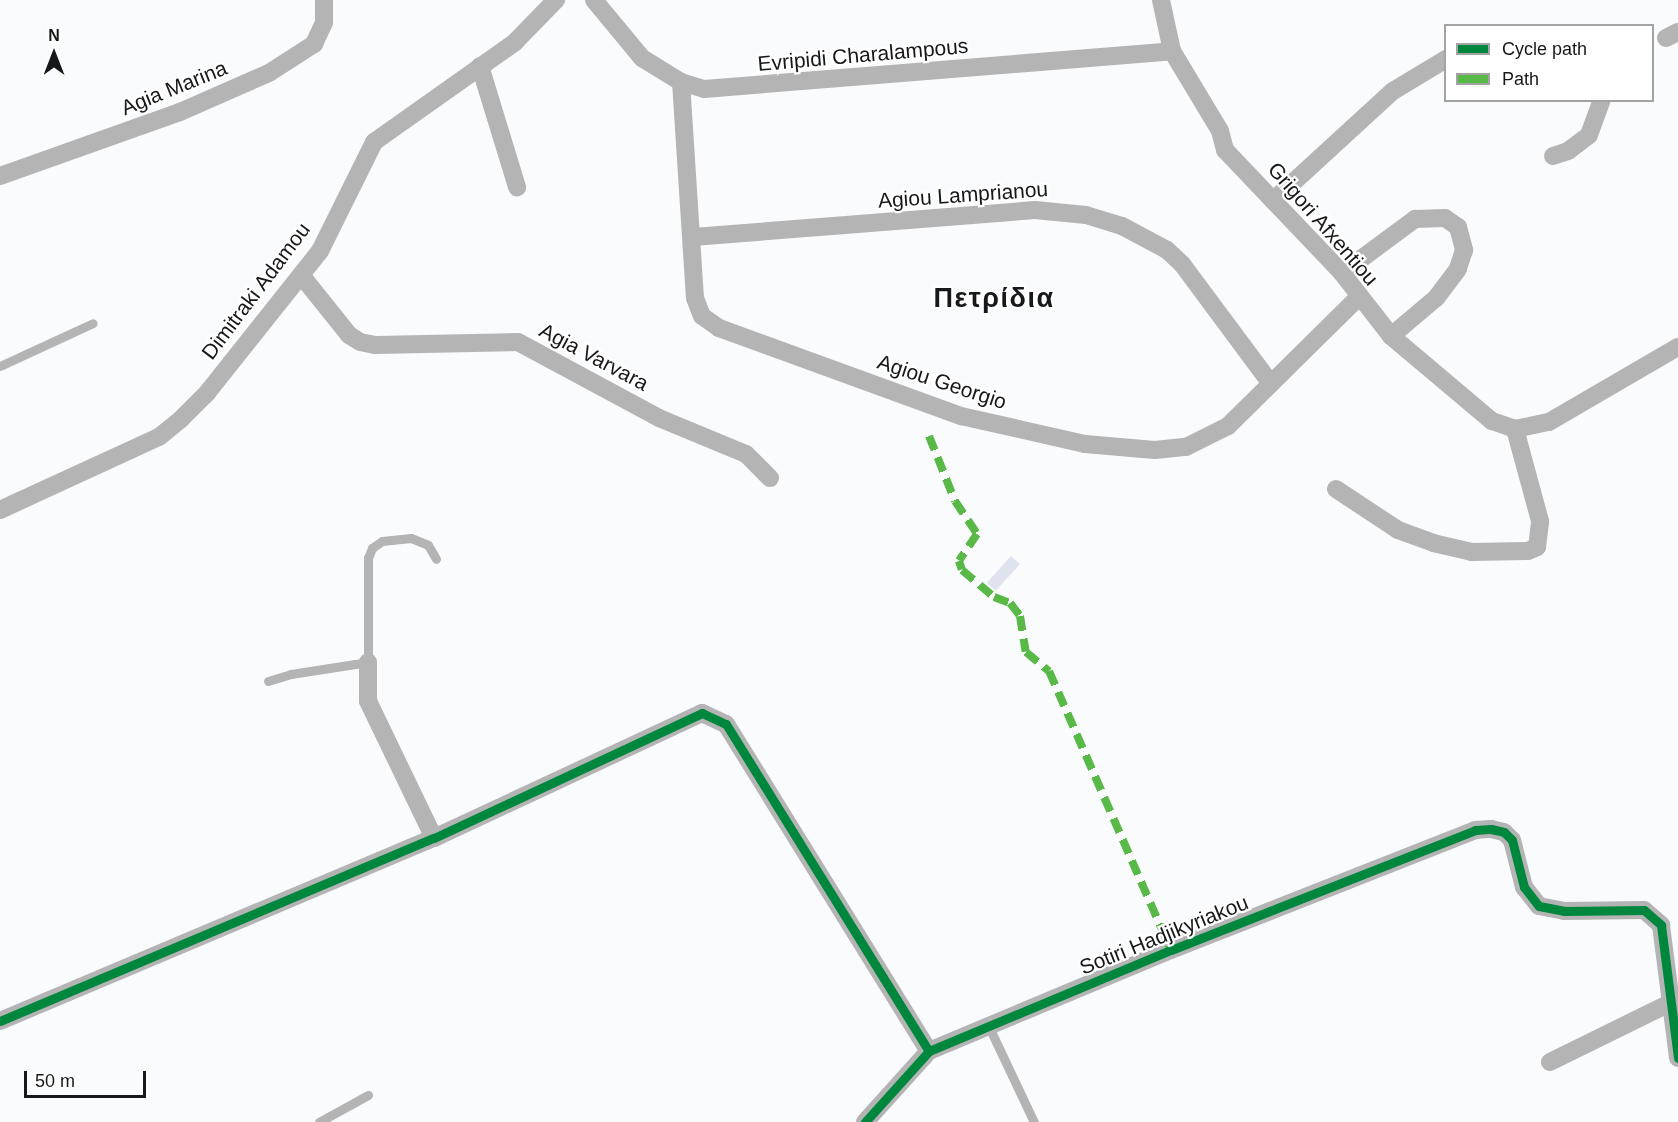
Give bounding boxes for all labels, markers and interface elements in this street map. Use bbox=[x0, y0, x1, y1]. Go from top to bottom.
north arrow bbox=[24, 24, 84, 84]
legend bbox=[1444, 24, 1654, 102]
text: N bbox=[48, 27, 60, 44]
street label: Evripidi Charalampous bbox=[757, 33, 969, 77]
text: Cycle path bbox=[1502, 39, 1587, 59]
street label: Agia Marina bbox=[117, 55, 231, 121]
text: Path bbox=[1502, 69, 1539, 89]
street label: Grigori Afxentiou bbox=[1262, 157, 1384, 291]
street label: Agiou Lamprianou bbox=[877, 176, 1049, 214]
street label: Dimitraki Adamou bbox=[196, 217, 316, 365]
district label: Πετρίδια bbox=[933, 283, 1055, 315]
street label: Agia Varvara bbox=[535, 318, 653, 396]
street label: Agiou Georgio bbox=[874, 349, 1010, 415]
street label: Sotiri Hadjikyriakou bbox=[1076, 890, 1252, 980]
scale bar bbox=[27, 1059, 148, 1097]
text: 50 m bbox=[35, 1071, 75, 1091]

